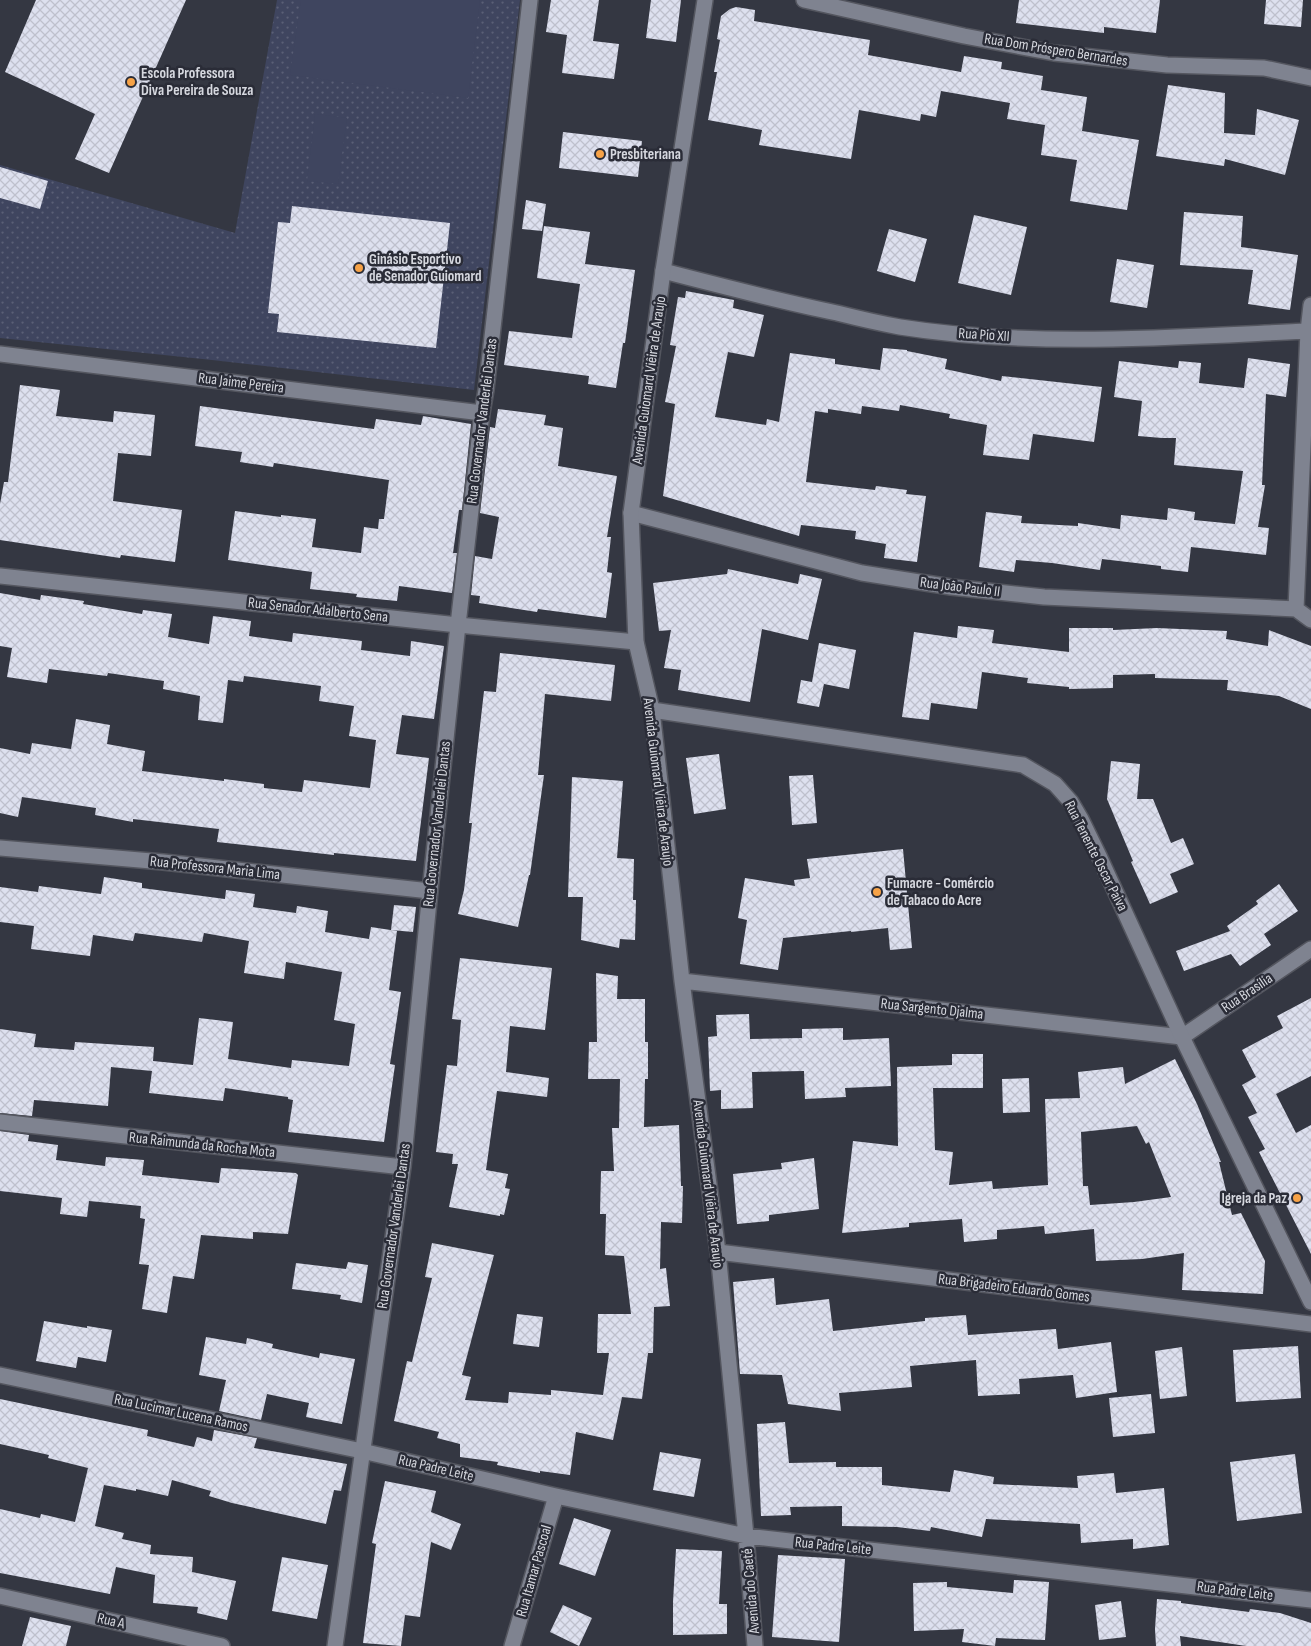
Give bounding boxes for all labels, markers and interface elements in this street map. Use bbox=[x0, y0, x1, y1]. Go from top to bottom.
street label: Rua Dom Próspero Bernardes bbox=[983, 29, 1129, 71]
place label: Escola Professora Diva Pereira de Souza bbox=[141, 64, 253, 100]
marker: Escola Professora Diva Pereira de Souza bbox=[125, 76, 137, 88]
place label: Presbiteriana bbox=[610, 145, 681, 164]
marker: Presbiteriana bbox=[594, 148, 606, 160]
place label: Ginásio Esportivo de Senador Guiomard bbox=[369, 250, 481, 286]
marker: Ginásio Esportivo de Senador Guiomard bbox=[353, 262, 365, 274]
street label: Avenida Guiomard Viêira de Araujo bbox=[628, 295, 670, 466]
street label: Rua Pio XII bbox=[958, 324, 1010, 346]
street label: Rua Governador Vanderlei Dantas bbox=[462, 337, 502, 505]
street label: Rua Jaime Pereira bbox=[197, 368, 285, 398]
street label: Rua João Paulo II bbox=[919, 573, 1001, 601]
street label: Rua Senador Adalberto Sena bbox=[247, 593, 389, 627]
street label: Avenida Guiomard Viêira de Araujo bbox=[638, 696, 678, 867]
street label: Rua Governador Vanderlei Dantas bbox=[419, 740, 455, 908]
street label: Rua Tenente Oscar Paiva bbox=[1060, 798, 1132, 915]
street label: Rua Professora Maria Lima bbox=[149, 852, 281, 884]
place label: Fumacre - Comércio de Tabaco do Acre bbox=[887, 874, 994, 910]
marker: Fumacre - Comércio de Tabaco do Acre bbox=[871, 886, 883, 898]
street label: Rua Brasília bbox=[1218, 969, 1276, 1017]
street label: Rua Sargento Djalma bbox=[880, 994, 984, 1024]
street label: Avenida Guiomard Viêira de Araujo bbox=[688, 1098, 728, 1269]
street label: Rua Raimunda da Rocha Mota bbox=[128, 1128, 276, 1162]
street label: Rua Governador Vanderlei Dantas bbox=[373, 1142, 415, 1310]
place label: Igreja da Paz bbox=[1221, 1189, 1287, 1208]
marker: Igreja da Paz bbox=[1291, 1192, 1303, 1204]
street label: Rua Brigadeiro Eduardo Gomes bbox=[937, 1269, 1091, 1307]
street label: Rua Lucimar Lucena Ramos bbox=[112, 1390, 250, 1436]
street label: Rua Padre Leite bbox=[396, 1450, 476, 1486]
street label: Rua Itamar Pascoal bbox=[512, 1523, 556, 1619]
street label: Rua Padre Leite bbox=[794, 1533, 872, 1559]
street label: Avenida do Caeté bbox=[738, 1547, 764, 1636]
street label: Rua Padre Leite bbox=[1196, 1577, 1274, 1605]
street label: Rua A bbox=[95, 1609, 127, 1634]

